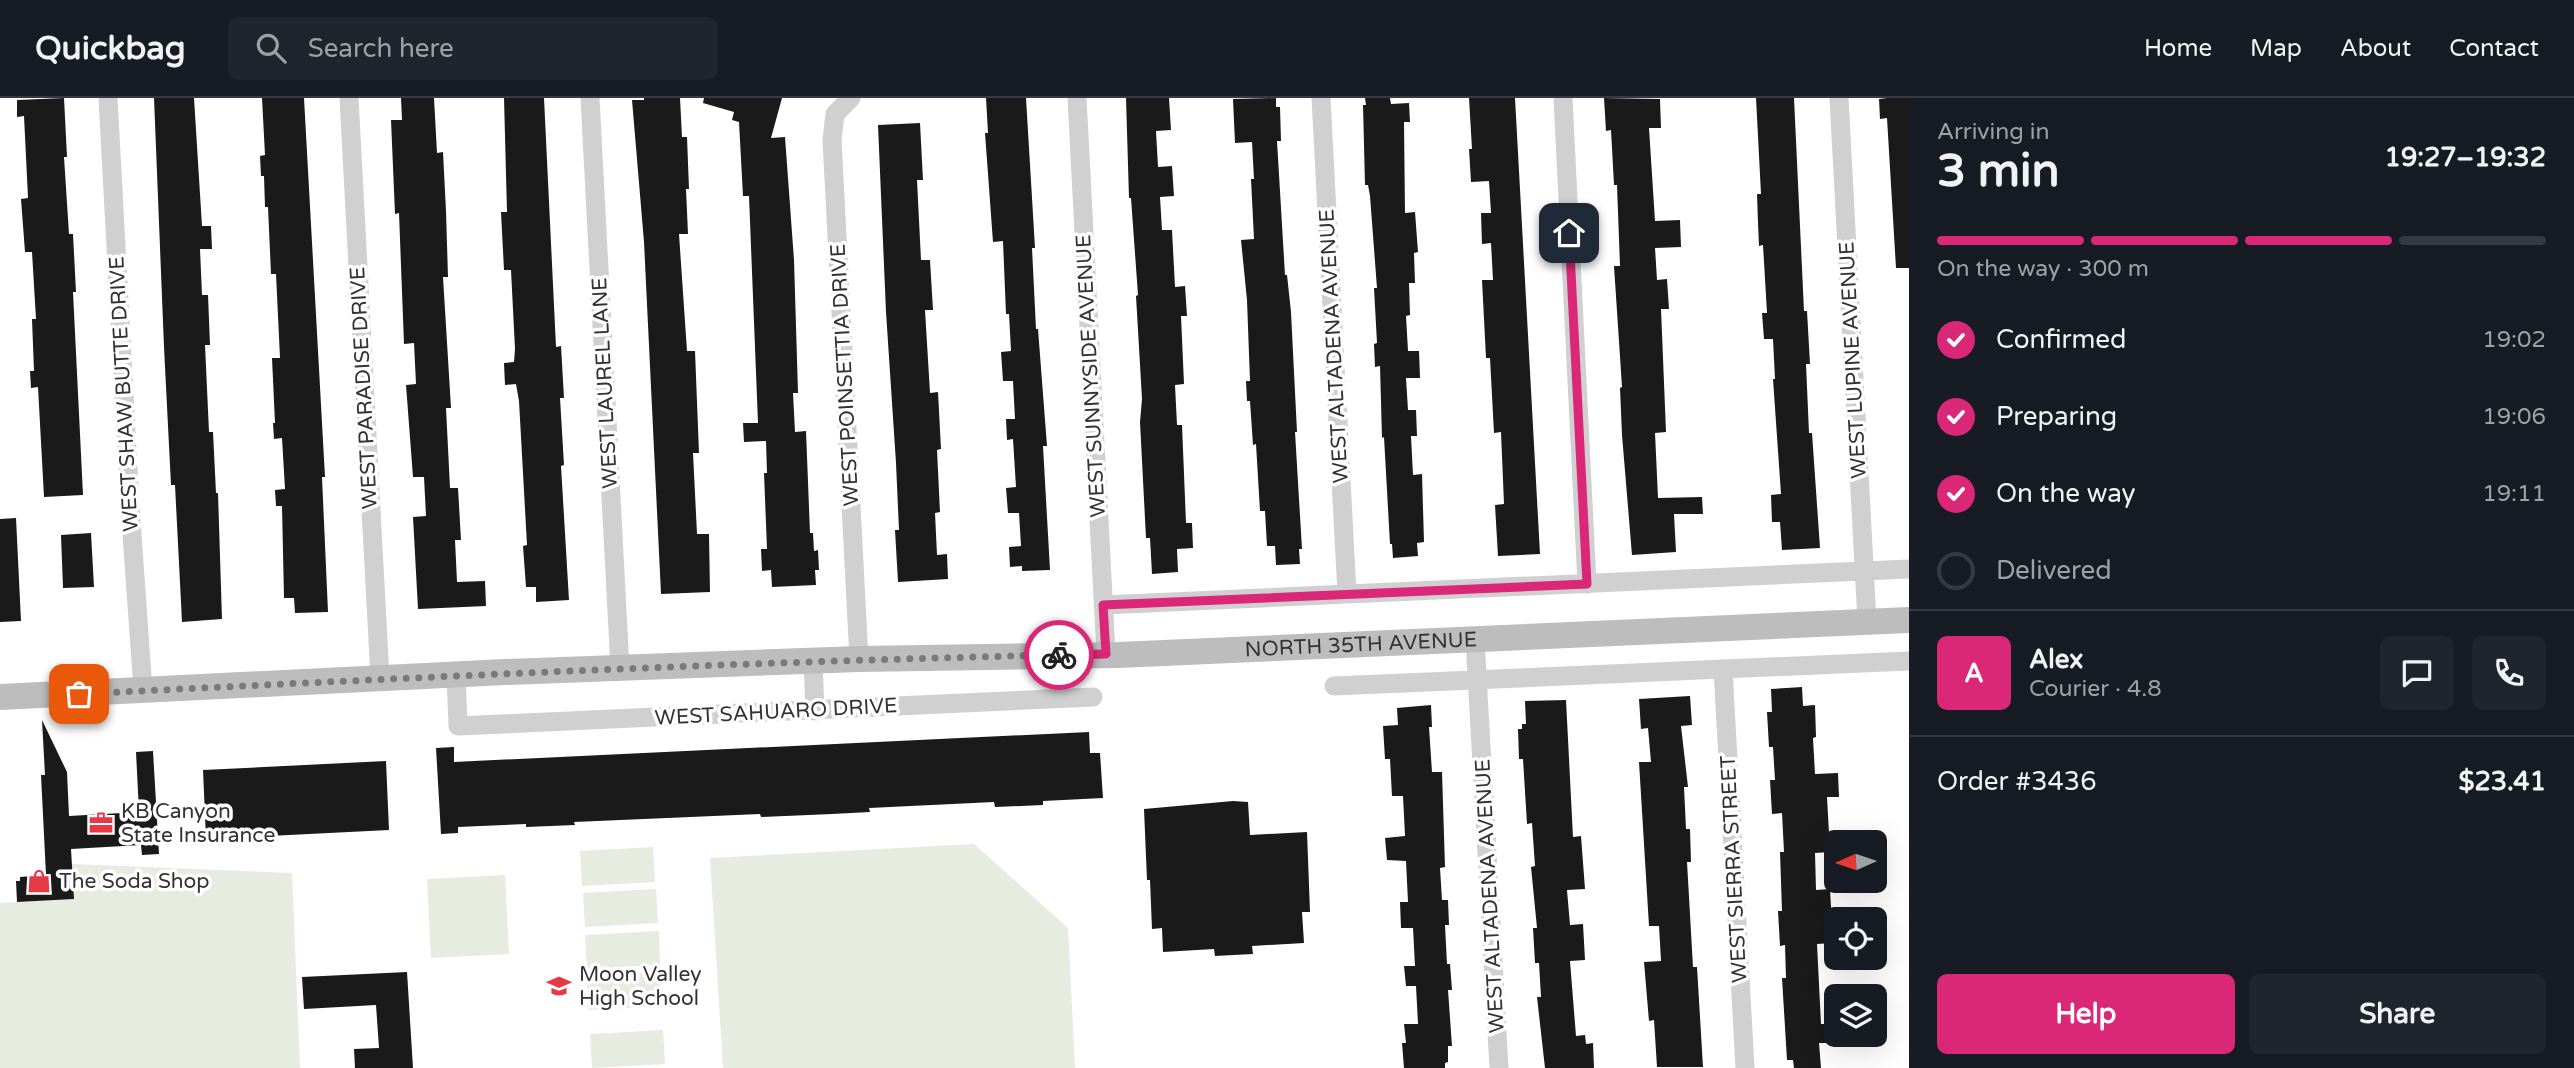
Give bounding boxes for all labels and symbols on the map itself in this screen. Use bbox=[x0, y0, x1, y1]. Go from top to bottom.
pin bbox=[1539, 203, 1599, 263]
street label: WEST ALTADENA AVENUE bbox=[1314, 208, 1354, 484]
street label: WEST SUNNYSIDE AVENUE bbox=[1071, 234, 1111, 518]
street label: WEST LUPINE AVENUE bbox=[1834, 241, 1872, 479]
street label: WEST POINSETTIA DRIVE bbox=[826, 243, 864, 507]
street label: WEST SHAW BUTTE DRIVE bbox=[104, 256, 144, 532]
street label: WEST PARADISE DRIVE bbox=[345, 266, 383, 510]
street label: WEST LAUREL LANE bbox=[587, 277, 623, 489]
courier bbox=[1024, 620, 1094, 690]
street label: NORTH 35TH AVENUE bbox=[1244, 627, 1478, 662]
pin bbox=[49, 664, 109, 724]
street label: WEST SAHUARO DRIVE bbox=[654, 693, 898, 731]
street label: WEST SIERRA STREET bbox=[1716, 754, 1752, 983]
street label: WEST ALTADENA AVENUE bbox=[1470, 758, 1510, 1034]
place label: KB Canyon State Insurance bbox=[121, 799, 275, 848]
office icon: KB Canyon State Insurance bbox=[87, 809, 115, 837]
north arrow bbox=[1824, 830, 1886, 892]
shop icon: The Soda Shop bbox=[25, 867, 53, 895]
place label: The Soda Shop bbox=[59, 869, 210, 894]
place label: Moon Valley High School bbox=[579, 962, 702, 1011]
school or university icon: Moon Valley High School bbox=[545, 972, 573, 1000]

